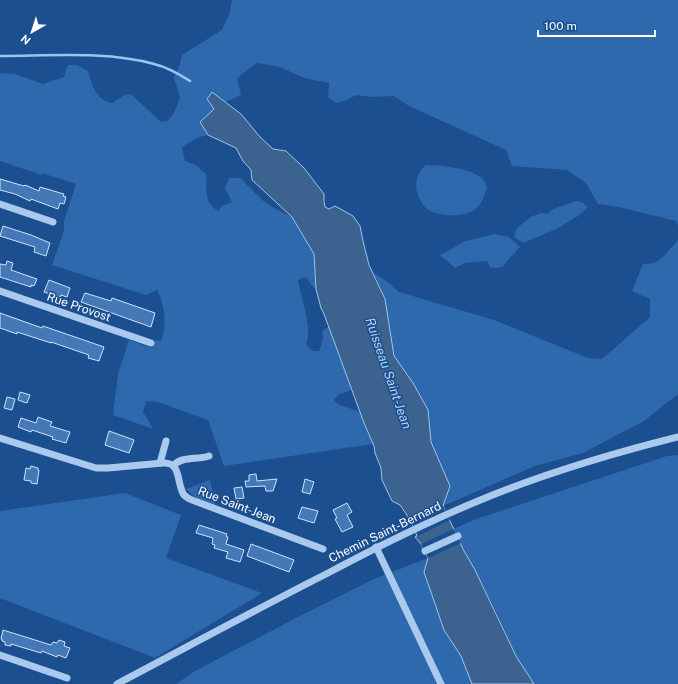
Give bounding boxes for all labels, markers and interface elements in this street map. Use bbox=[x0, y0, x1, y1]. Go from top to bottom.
north arrow bbox=[12, 12, 52, 52]
scale bar bbox=[538, 12, 655, 38]
text: 100 m bbox=[544, 19, 577, 33]
text: N bbox=[19, 32, 33, 47]
street label: Rue Provost bbox=[45, 290, 113, 325]
water label: Ruisseau Saint-Jean bbox=[362, 316, 415, 431]
street label: Rue Saint-Jean bbox=[196, 484, 278, 526]
street label: Chemin Saint-Bernard bbox=[326, 499, 444, 565]

